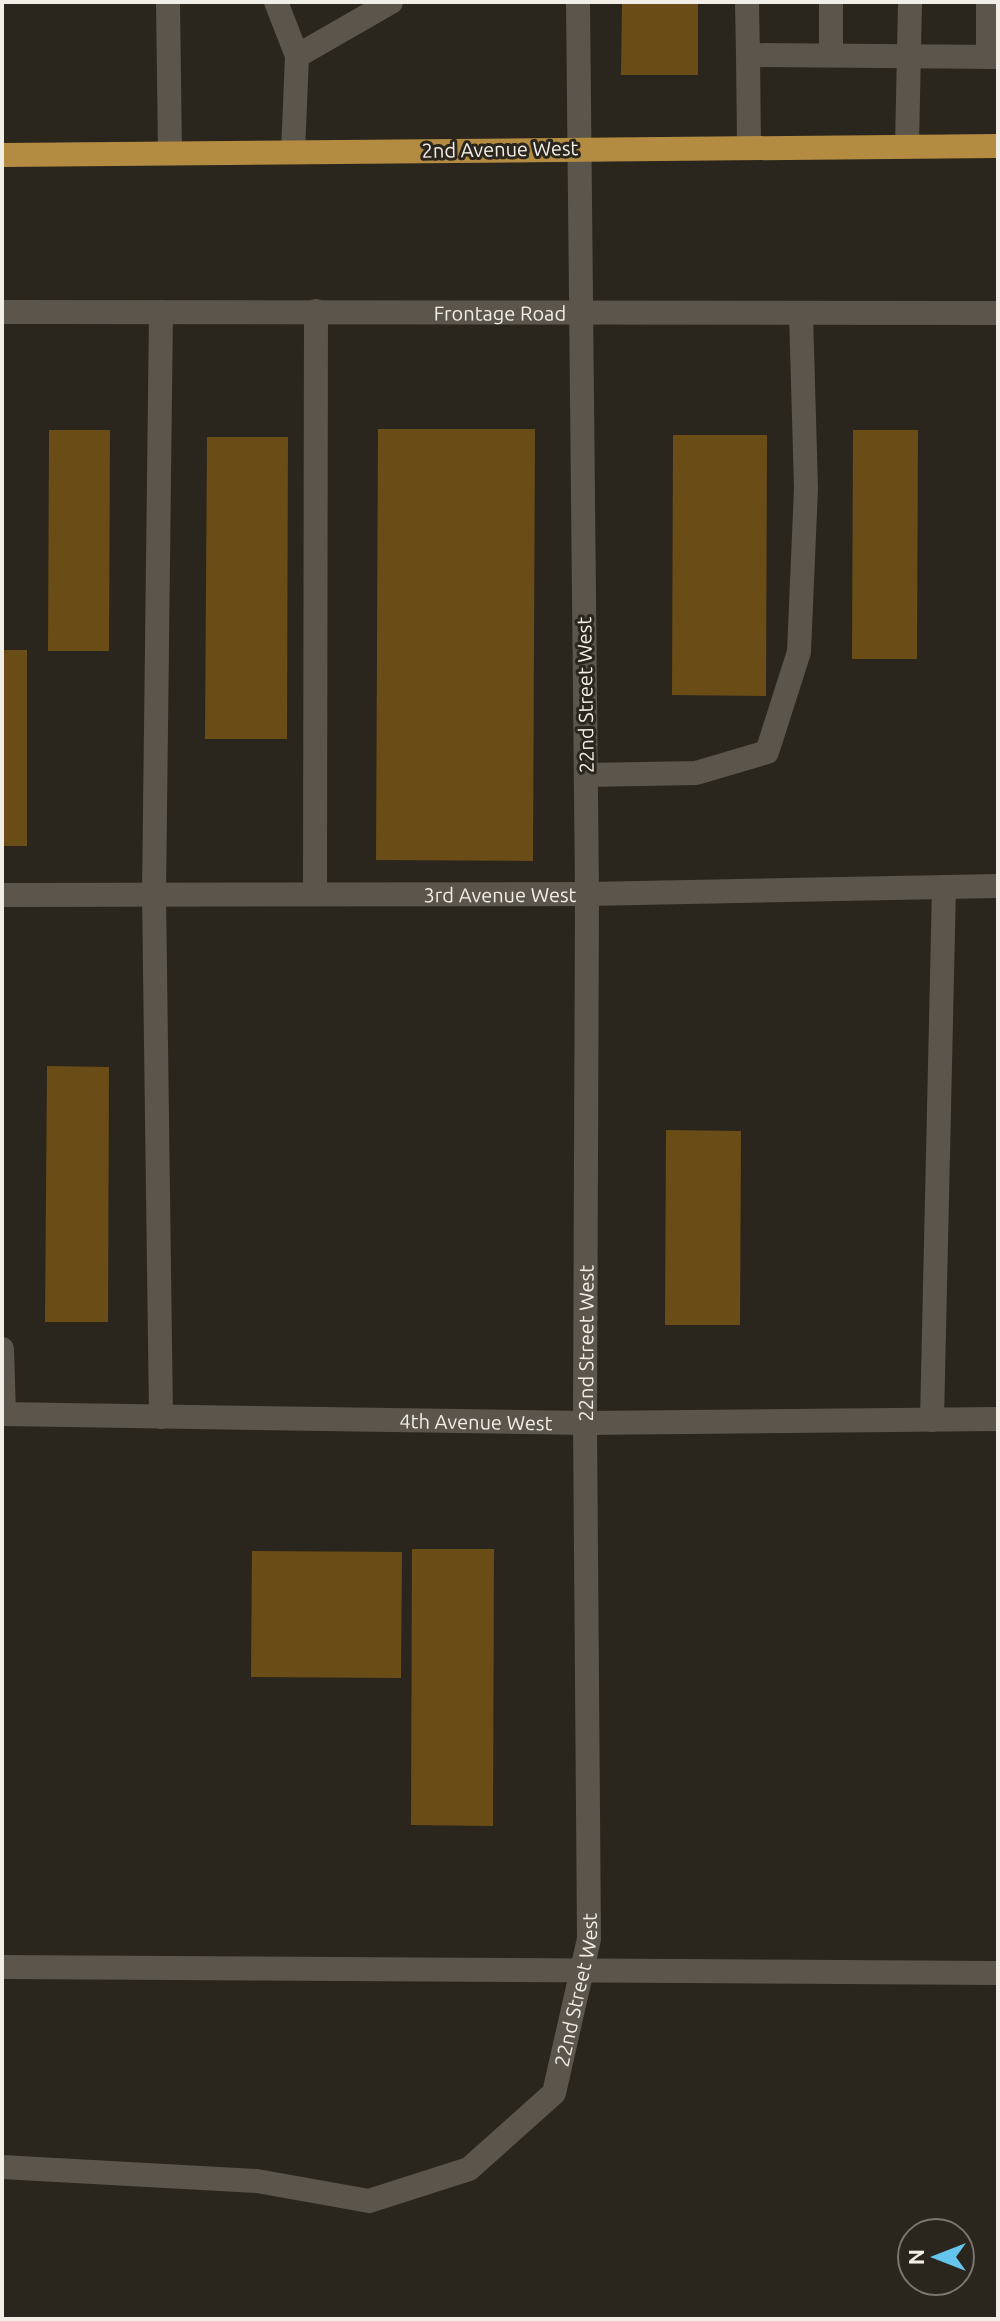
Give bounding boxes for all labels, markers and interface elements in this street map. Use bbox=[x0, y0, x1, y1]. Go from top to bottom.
street label: 2nd Avenue West bbox=[421, 136, 579, 162]
street label: Frontage Road bbox=[434, 301, 566, 324]
street label: 22nd Street West bbox=[572, 616, 598, 773]
street label: 3rd Avenue West bbox=[423, 883, 577, 906]
street label: 22nd Street West bbox=[574, 1265, 597, 1421]
street label: 4th Avenue West bbox=[399, 1409, 553, 1434]
street label: 22nd Street West bbox=[549, 1913, 601, 2069]
north arrow bbox=[896, 2217, 976, 2297]
text: N bbox=[903, 2249, 928, 2265]

